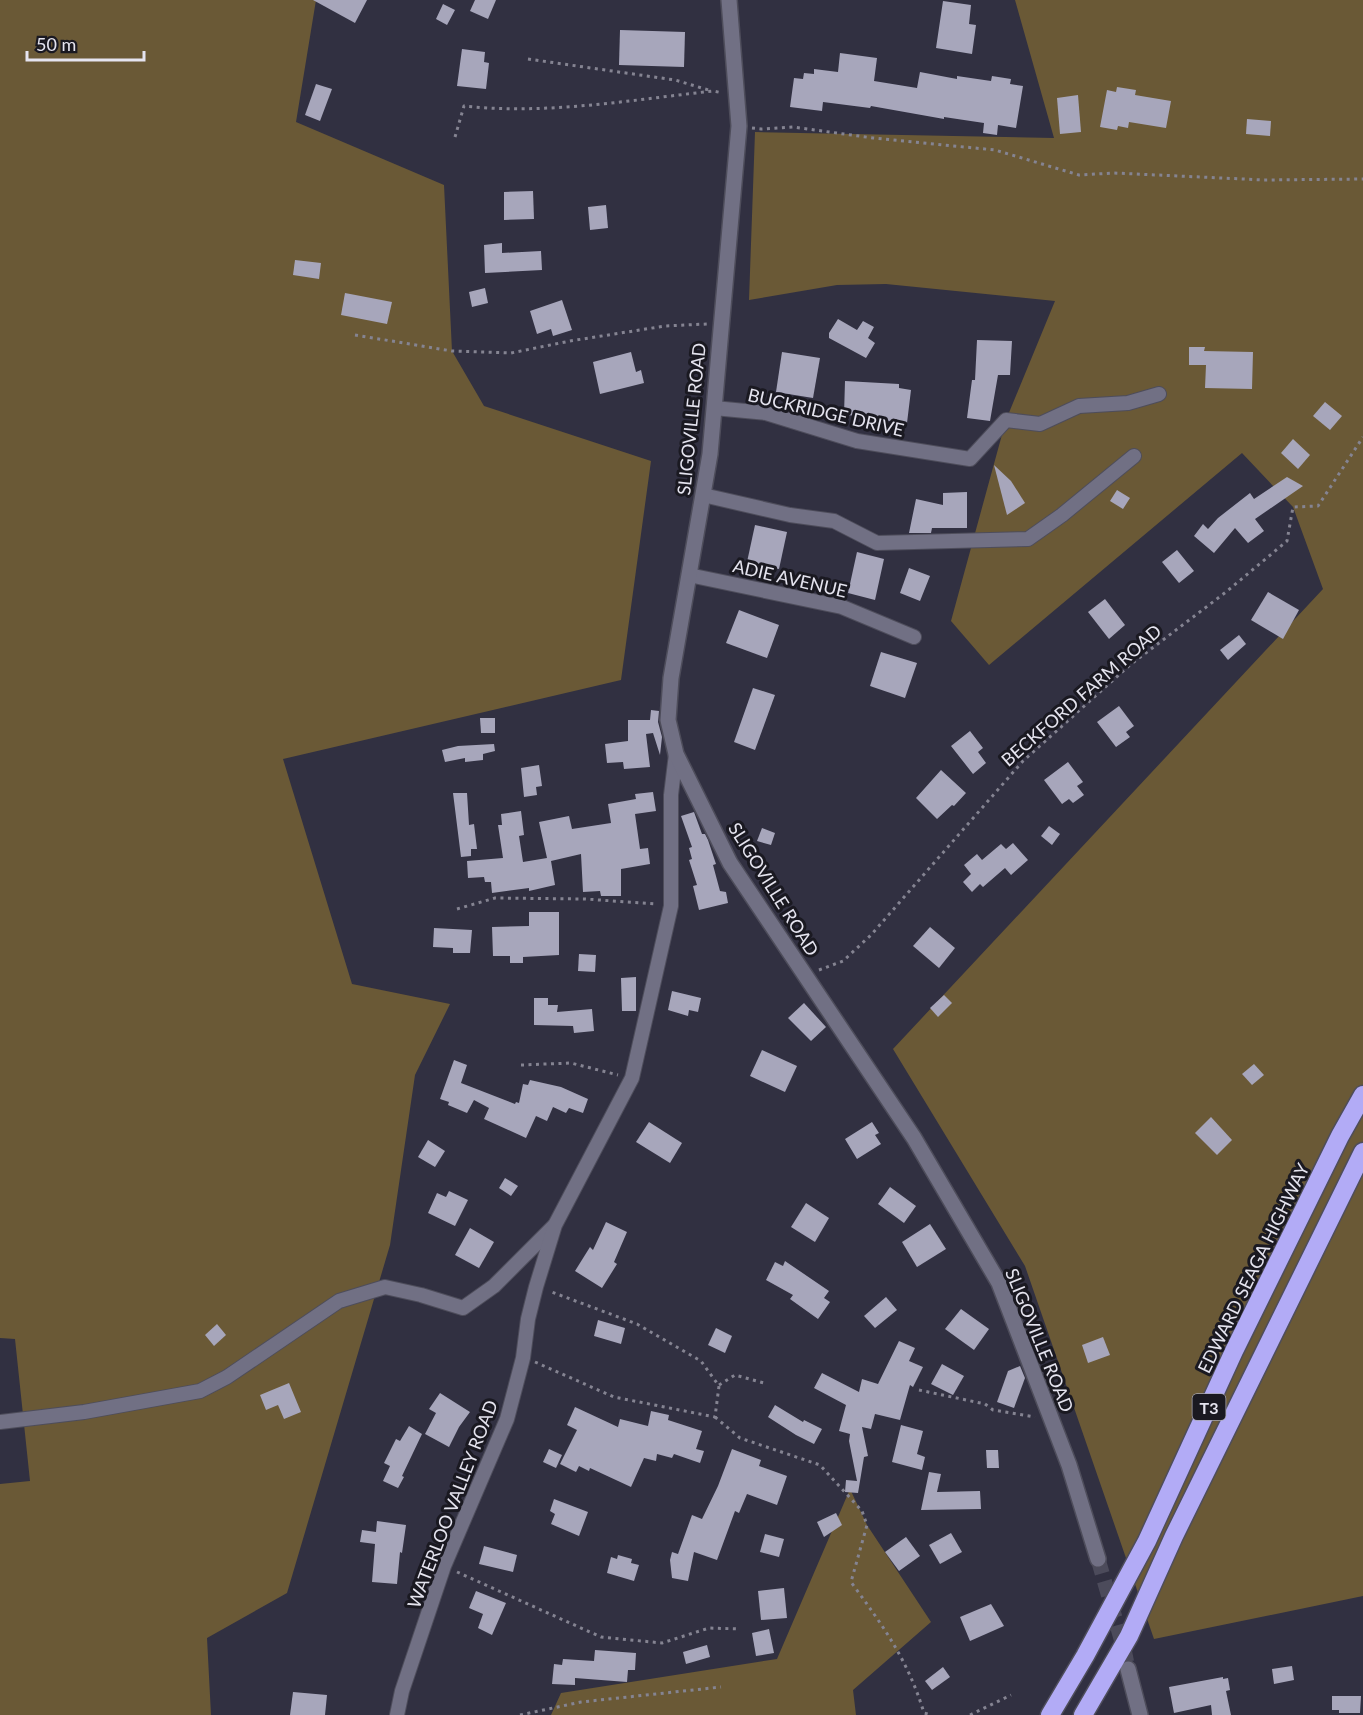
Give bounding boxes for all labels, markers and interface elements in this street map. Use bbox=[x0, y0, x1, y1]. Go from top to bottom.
scale bar bbox=[27, 24, 144, 62]
text: 50 m bbox=[36, 33, 76, 55]
street label: SLIGOVILLE ROAD bbox=[672, 342, 710, 496]
street label: BUCKRIDGE DRIVE bbox=[746, 383, 906, 441]
street label: ADIE AVENUE bbox=[731, 554, 849, 602]
street label: BECKFORD FARM ROAD bbox=[997, 620, 1165, 770]
street label: SLIGOVILLE ROAD bbox=[724, 818, 824, 960]
street label: EDWARD SEAGA HIGHWAY bbox=[1193, 1159, 1314, 1376]
street label: SLIGOVILLE ROAD bbox=[1001, 1265, 1079, 1415]
road number: T3 bbox=[1192, 1394, 1226, 1420]
street label: WATERLOO VALLEY ROAD bbox=[402, 1397, 502, 1611]

